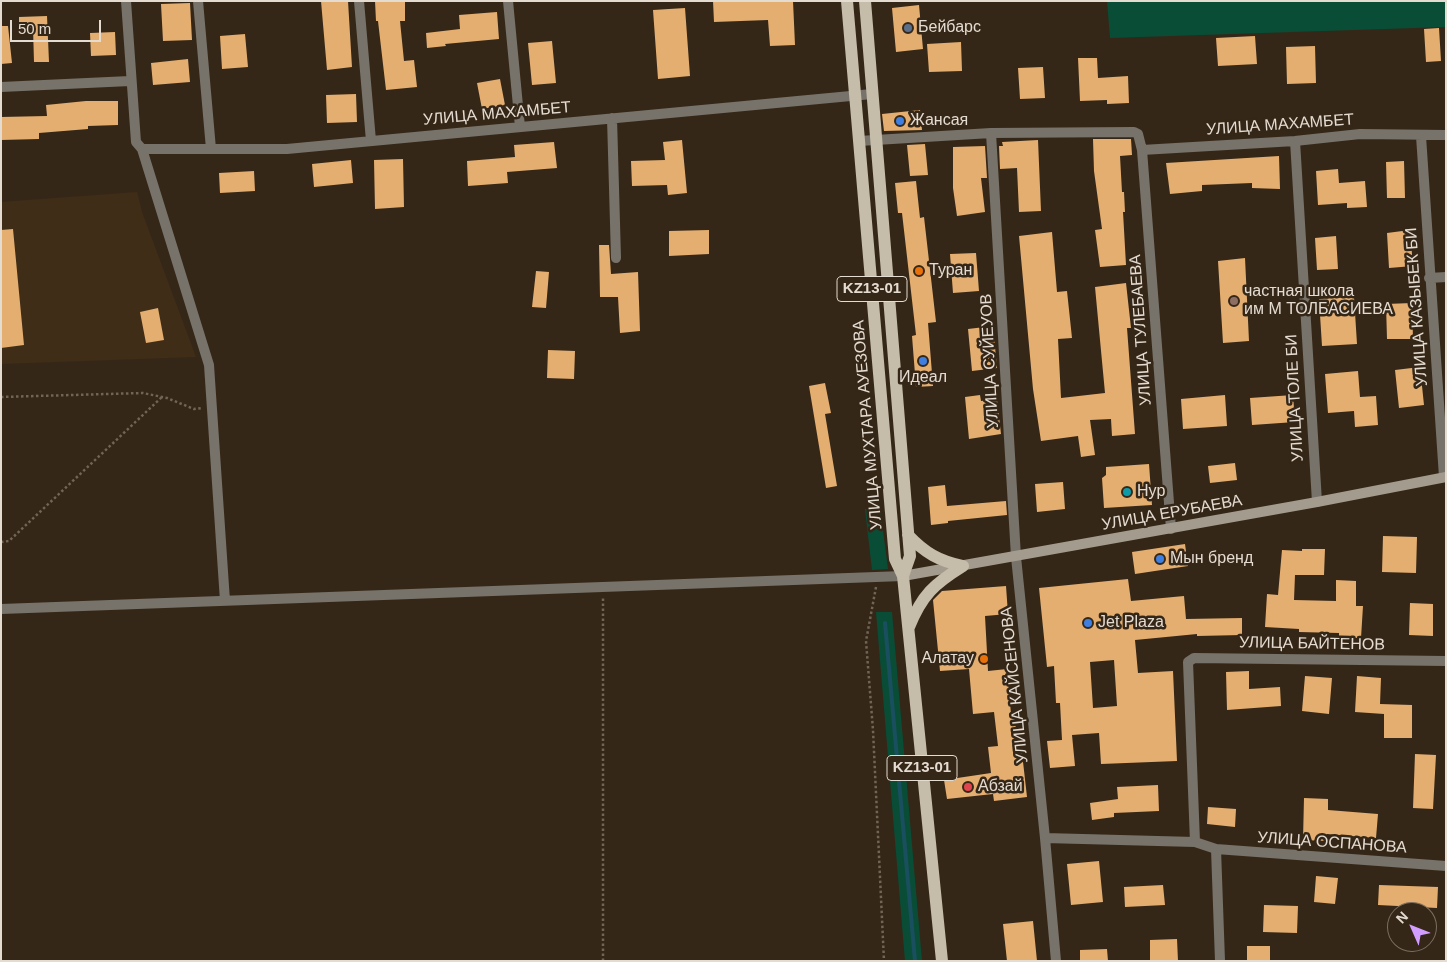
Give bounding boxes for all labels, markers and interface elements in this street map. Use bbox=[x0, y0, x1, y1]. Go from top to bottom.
scale bar bbox=[12, 10, 104, 42]
place label: Бейбарс bbox=[918, 18, 981, 38]
text: 50 m bbox=[18, 20, 51, 37]
marker: Бейбарс bbox=[902, 22, 914, 34]
street label: УЛИЦА МАХАМБЕТ bbox=[422, 98, 572, 130]
street label: УЛИЦА МАХАМБЕТ bbox=[1205, 110, 1355, 140]
place label: Жансая bbox=[910, 111, 968, 131]
marker: Жансая bbox=[894, 115, 906, 127]
street label: УЛИЦА КАЗЫБЕК БИ bbox=[1402, 227, 1432, 387]
street label: УЛИЦА ТУЛЕБАЕВА bbox=[1126, 254, 1156, 406]
place label: Туран bbox=[929, 261, 972, 281]
marker: Туран bbox=[913, 265, 925, 277]
road number: KZ13-01 bbox=[837, 276, 907, 302]
place label: частная школа им М ТОЛБАСИЕВА bbox=[1244, 282, 1393, 320]
street label: УЛИЦА СУЙЕУОВ bbox=[977, 293, 1003, 429]
marker: частная школа им М ТОЛБАСИЕВА bbox=[1228, 295, 1240, 307]
street label: УЛИЦА МУХТАРА АУЕЗОВА bbox=[849, 319, 887, 531]
street label: УЛИЦА ТОЛЕ БИ bbox=[1282, 334, 1308, 462]
marker: Идеал bbox=[917, 355, 929, 367]
place label: Идеал bbox=[899, 368, 947, 388]
place label: Нур bbox=[1137, 482, 1165, 502]
marker: Нур bbox=[1121, 486, 1133, 498]
street label: УЛИЦА ЕРУБАЕВА bbox=[1100, 491, 1244, 535]
place label: Мын бренд bbox=[1170, 549, 1253, 569]
marker: Мын бренд bbox=[1154, 553, 1166, 565]
street label: УЛИЦА КАЙСЕНОВА bbox=[997, 606, 1033, 764]
place label: Jet Plaza bbox=[1098, 613, 1164, 633]
marker: Jet Plaza bbox=[1082, 617, 1094, 629]
street label: УЛИЦА БАЙТЕНОВ bbox=[1239, 633, 1385, 655]
place label: Алатау bbox=[922, 649, 974, 669]
marker: Алатау bbox=[978, 653, 990, 665]
road number: KZ13-01 bbox=[887, 756, 957, 780]
place label: Абзай bbox=[978, 777, 1023, 797]
marker: Абзай bbox=[962, 781, 974, 793]
street label: УЛИЦА ОСПАНОВА bbox=[1257, 828, 1407, 858]
north arrow bbox=[1387, 902, 1437, 952]
text: N bbox=[1393, 908, 1411, 926]

